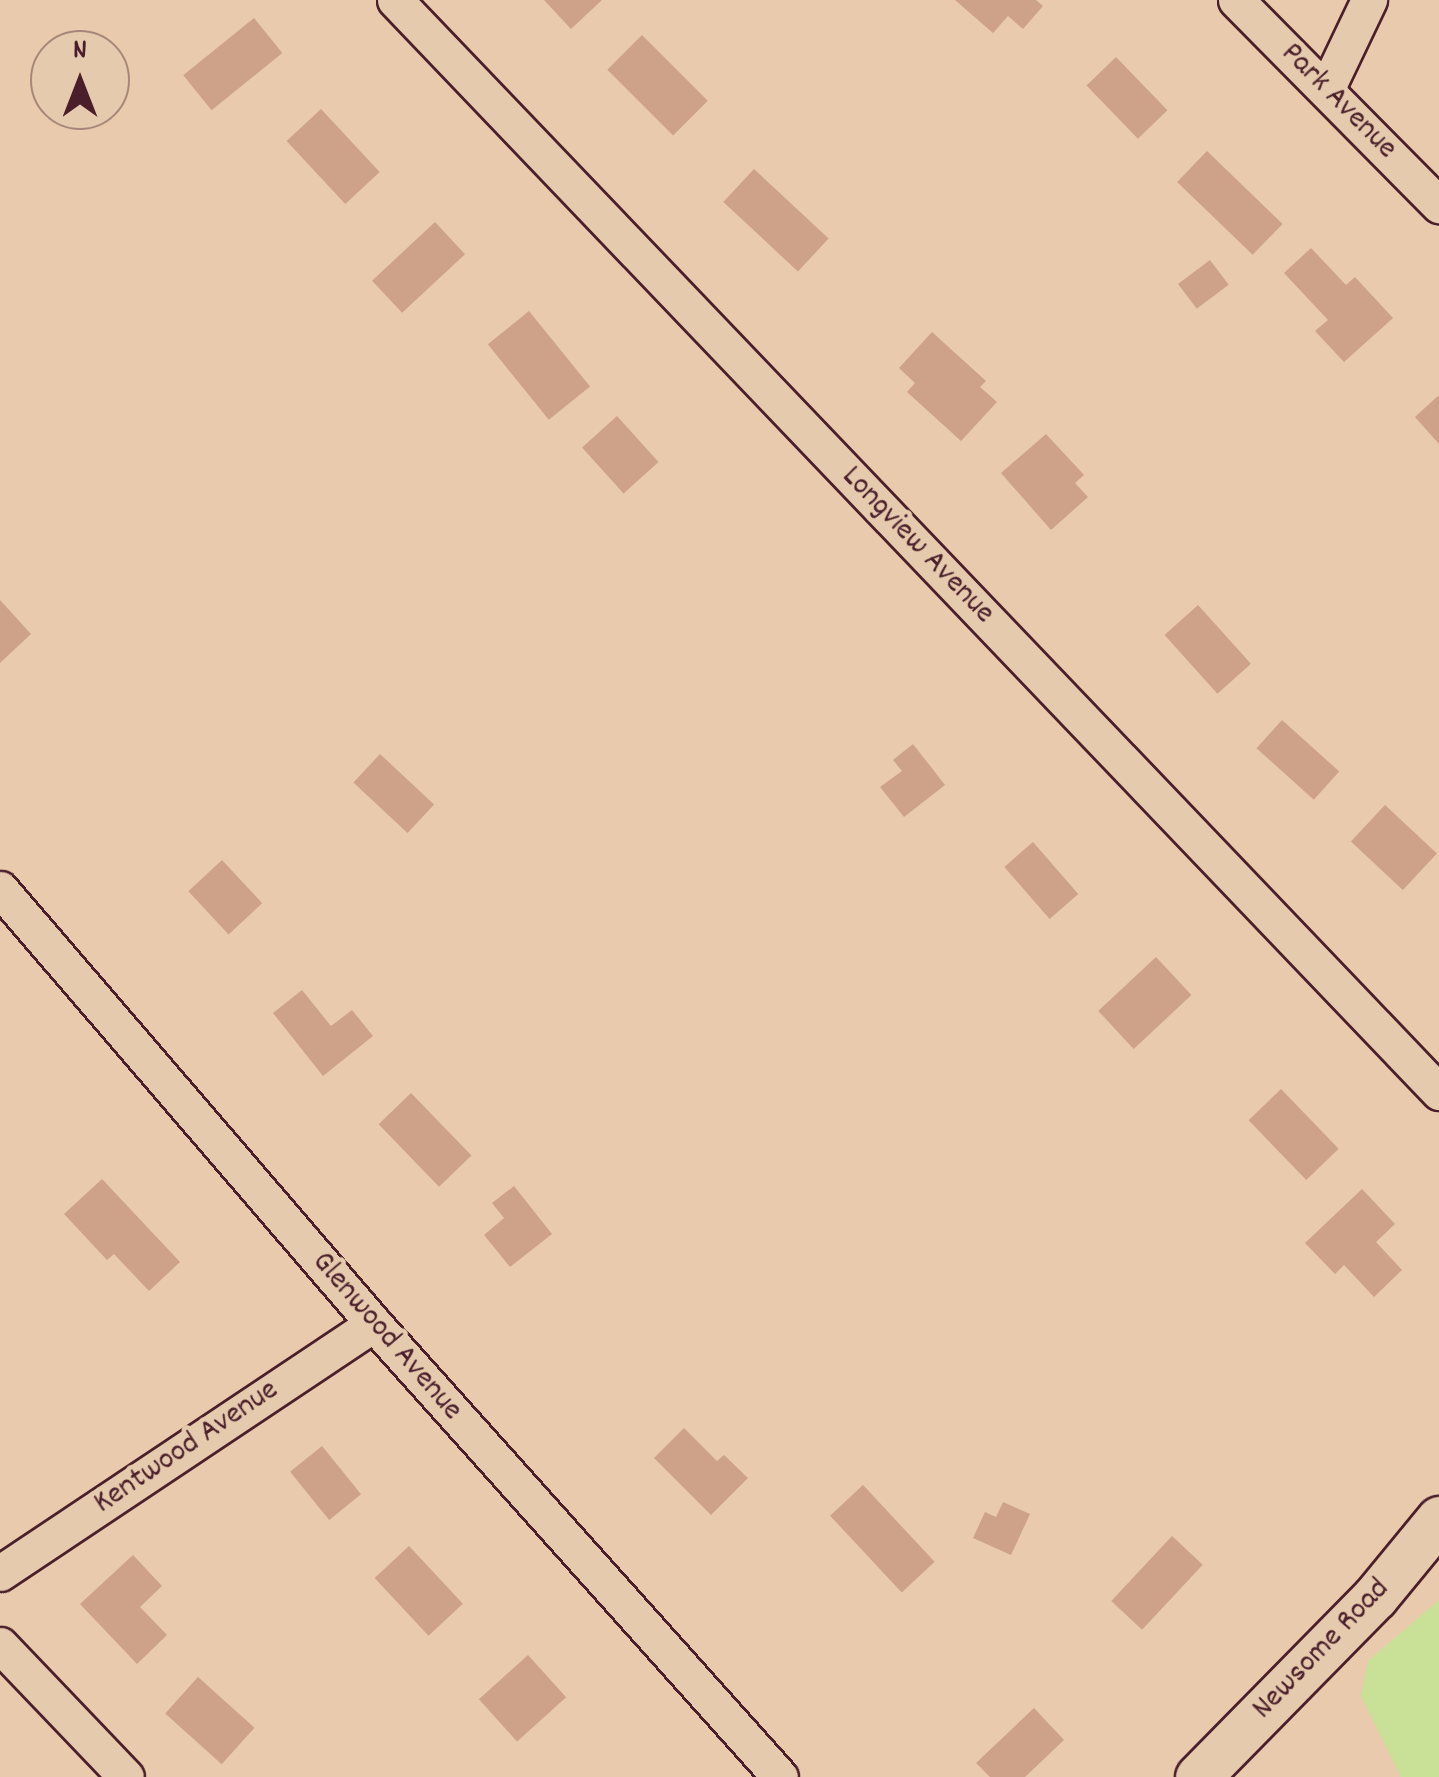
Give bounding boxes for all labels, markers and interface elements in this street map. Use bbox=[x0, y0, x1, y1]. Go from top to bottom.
north arrow bbox=[30, 30, 130, 130]
text: N bbox=[73, 32, 87, 72]
street label: Park Avenue bbox=[1272, 36, 1404, 168]
street label: Longview Avenue bbox=[832, 459, 1002, 633]
street label: Glenwood Avenue bbox=[302, 1245, 470, 1429]
street label: Kentwood Avenue bbox=[87, 1372, 287, 1524]
street label: Newsome Road bbox=[1245, 1571, 1399, 1729]

